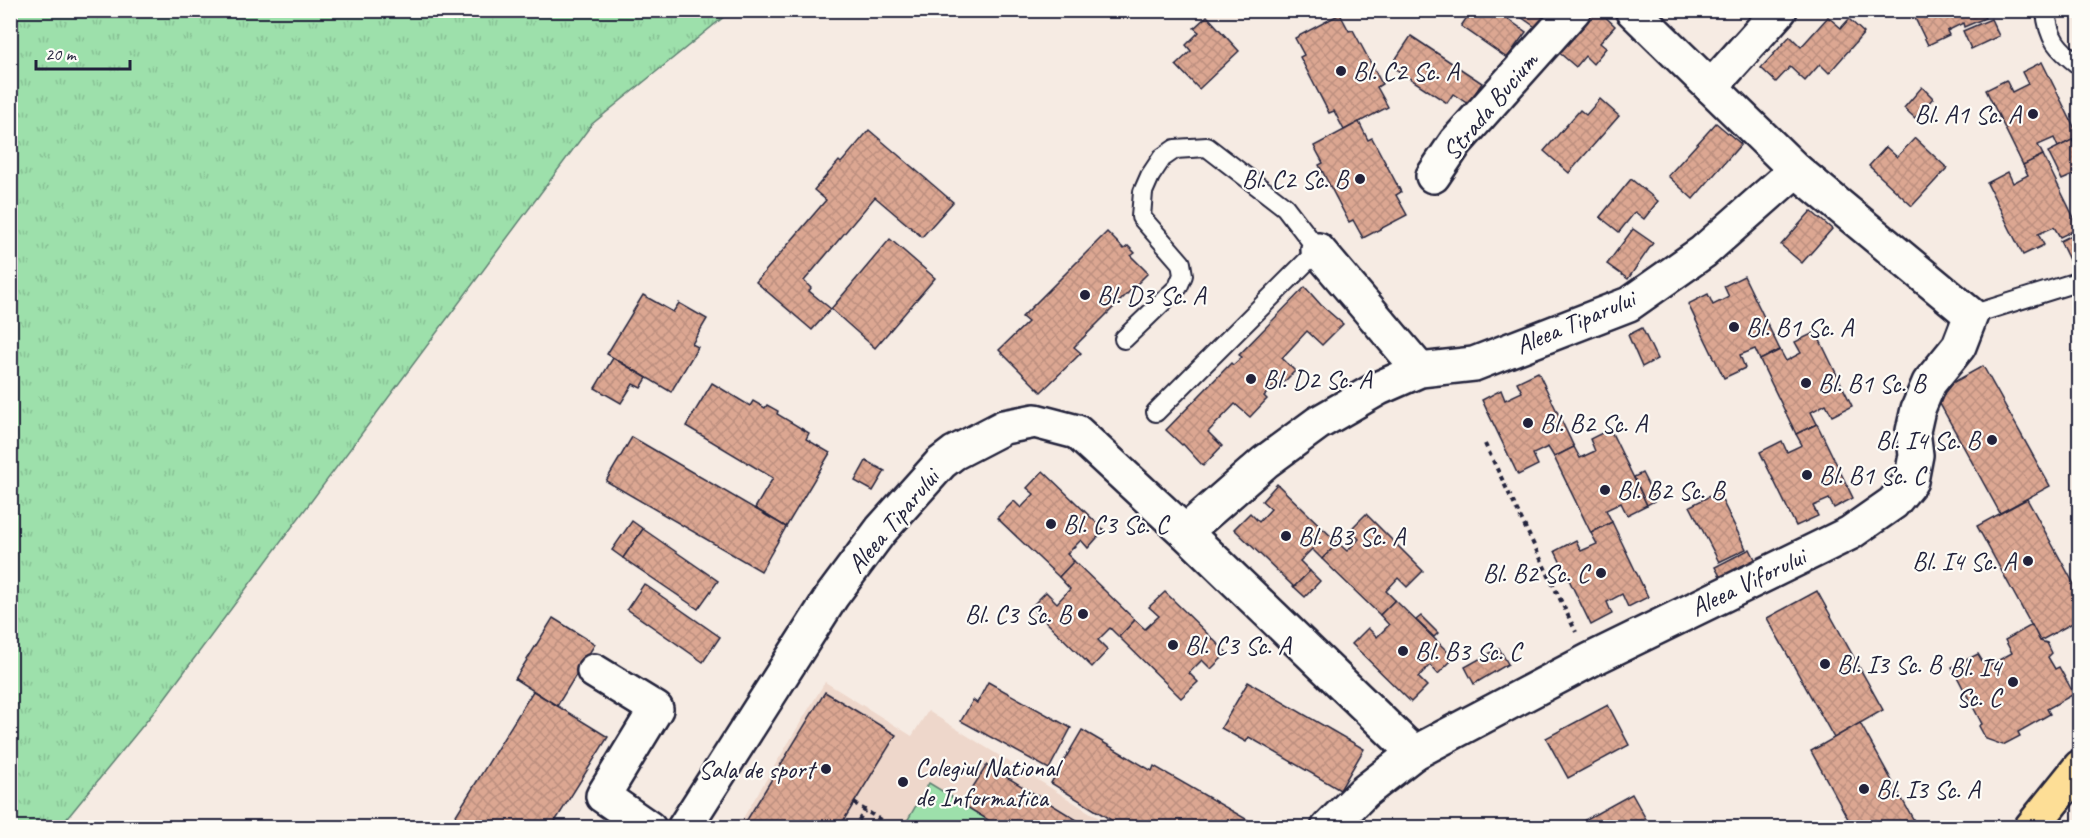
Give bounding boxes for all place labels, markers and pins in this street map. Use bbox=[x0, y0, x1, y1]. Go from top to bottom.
place label: Bl. C2 Sc. A bbox=[1353, 55, 1461, 88]
marker: Bl. C2 Sc. A bbox=[1334, 64, 1348, 78]
place label: Bl. A1 Sc. A bbox=[1915, 98, 2023, 131]
marker: Bl. A1 Sc. A bbox=[2026, 107, 2040, 121]
place label: Bl. C2 Sc. B bbox=[1242, 163, 1349, 196]
marker: Bl. C2 Sc. B bbox=[1353, 172, 1367, 186]
place label: Bl. D3 Sc. A bbox=[1097, 279, 1207, 312]
marker: Bl. D3 Sc. A bbox=[1078, 288, 1092, 302]
place label: Bl. B1 Sc. A bbox=[1746, 311, 1855, 344]
marker: Bl. B1 Sc. A bbox=[1727, 320, 1741, 334]
place label: Bl. D2 Sc. A bbox=[1263, 363, 1373, 396]
place label: Bl. B1 Sc. B bbox=[1818, 367, 1927, 400]
marker: Bl. D2 Sc. A bbox=[1244, 372, 1258, 386]
marker: Bl. B1 Sc. B bbox=[1799, 376, 1813, 390]
place label: Bl. B2 Sc. A bbox=[1540, 407, 1649, 440]
marker: Bl. B2 Sc. A bbox=[1521, 416, 1535, 430]
place label: Bl. I4 Sc. B bbox=[1876, 424, 1981, 457]
marker: Bl. I4 Sc. B bbox=[1985, 433, 1999, 447]
place label: Bl. B1 Sc. C bbox=[1819, 459, 1928, 492]
marker: Bl. B1 Sc. C bbox=[1800, 468, 1814, 482]
place label: Bl. B2 Sc. B bbox=[1617, 474, 1726, 507]
marker: Bl. B2 Sc. B bbox=[1598, 483, 1612, 497]
place label: Bl. C3 Sc. C bbox=[1063, 508, 1171, 541]
marker: Bl. C3 Sc. C bbox=[1044, 517, 1058, 531]
place label: Bl. B3 Sc. A bbox=[1298, 520, 1407, 553]
marker: Bl. B3 Sc. A bbox=[1279, 529, 1293, 543]
place label: Bl. I4 Sc. A bbox=[1912, 545, 2018, 578]
marker: Bl. I4 Sc. A bbox=[2021, 554, 2035, 568]
place label: Bl. B2 Sc. C bbox=[1483, 557, 1592, 590]
marker: Bl. B2 Sc. C bbox=[1594, 566, 1608, 580]
place label: Bl. C3 Sc. B bbox=[965, 598, 1072, 631]
marker: Bl. C3 Sc. B bbox=[1076, 607, 1090, 621]
place label: Bl. C3 Sc. A bbox=[1185, 629, 1293, 662]
place label: Bl. B3 Sc. C bbox=[1415, 635, 1524, 668]
marker: Bl. C3 Sc. A bbox=[1166, 638, 1180, 652]
marker: Bl. B3 Sc. C bbox=[1396, 644, 1410, 658]
place label: Bl. I3 Sc. B bbox=[1837, 648, 1943, 681]
place label: Bl. I4 Sc. C bbox=[1949, 651, 2004, 714]
marker: Bl. I3 Sc. B bbox=[1818, 657, 1832, 671]
marker: Bl. I4 Sc. C bbox=[2006, 675, 2020, 689]
place label: Colegiul National de Informatica bbox=[915, 751, 1063, 814]
place label: Sala de sport bbox=[698, 753, 817, 786]
marker: Sala de sport bbox=[819, 762, 833, 776]
place label: Bl. I3 Sc. A bbox=[1876, 773, 1982, 806]
marker: Colegiul National de Informatica bbox=[896, 775, 910, 789]
marker: Bl. I3 Sc. A bbox=[1857, 782, 1871, 796]

